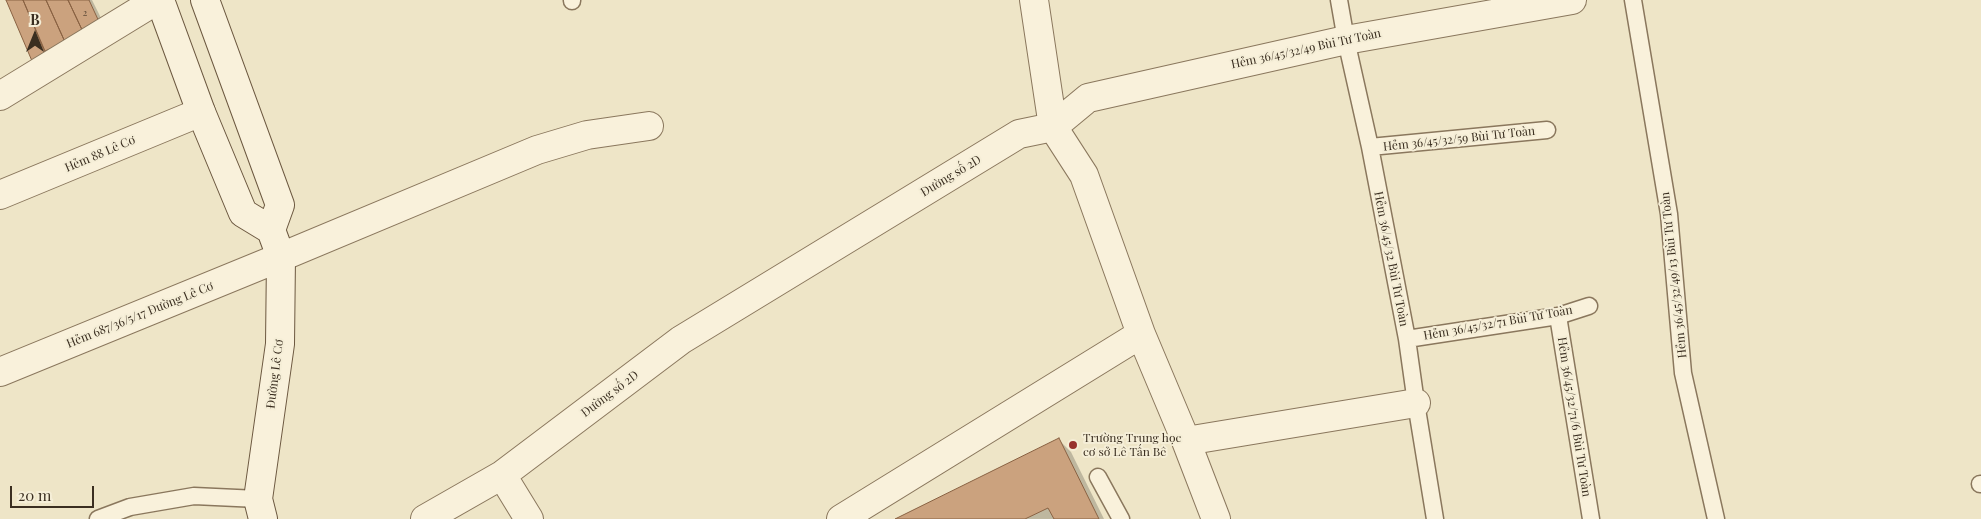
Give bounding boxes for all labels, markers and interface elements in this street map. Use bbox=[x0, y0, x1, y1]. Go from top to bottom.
house number: 2 bbox=[83, 7, 87, 19]
north arrow bbox=[10, 10, 60, 60]
text: B bbox=[30, 10, 40, 29]
street label: Hẻm 36/45/32/49 Bùi Tư Toàn bbox=[1230, 26, 1382, 72]
street label: Hẻm 36/45/32/59 Bùi Tư Toàn bbox=[1382, 124, 1536, 154]
street label: Hẻm 88 Lê Cơ bbox=[63, 133, 137, 175]
street label: Đường số 2D bbox=[918, 152, 984, 200]
street label: Hẻm 36/45/32 Bùi Tư Toàn bbox=[1371, 190, 1411, 328]
street label: Hẻm 36/45/32/49/13 Bùi Tư Toàn bbox=[1658, 191, 1690, 359]
street label: Hẻm 687/36/5/17 Đường Lê Cơ bbox=[64, 279, 216, 351]
street label: Hẻm 36/45/32/71 Bùi Tư Toàn bbox=[1422, 303, 1574, 343]
street label: Hẻm 36/45/32/71/6 Bùi Tư Toàn bbox=[1554, 336, 1594, 498]
street label: Đường Lê Cơ bbox=[264, 339, 286, 409]
street label: Đường số 2D bbox=[579, 368, 641, 420]
place label: Trường Trung học cơ sở Lê Tấn Bê bbox=[1083, 431, 1181, 459]
marker: Trường Trung học cơ sở Lê Tấn Bê bbox=[1067, 439, 1079, 451]
scale bar bbox=[12, 476, 96, 508]
text: 20 m bbox=[18, 485, 51, 505]

